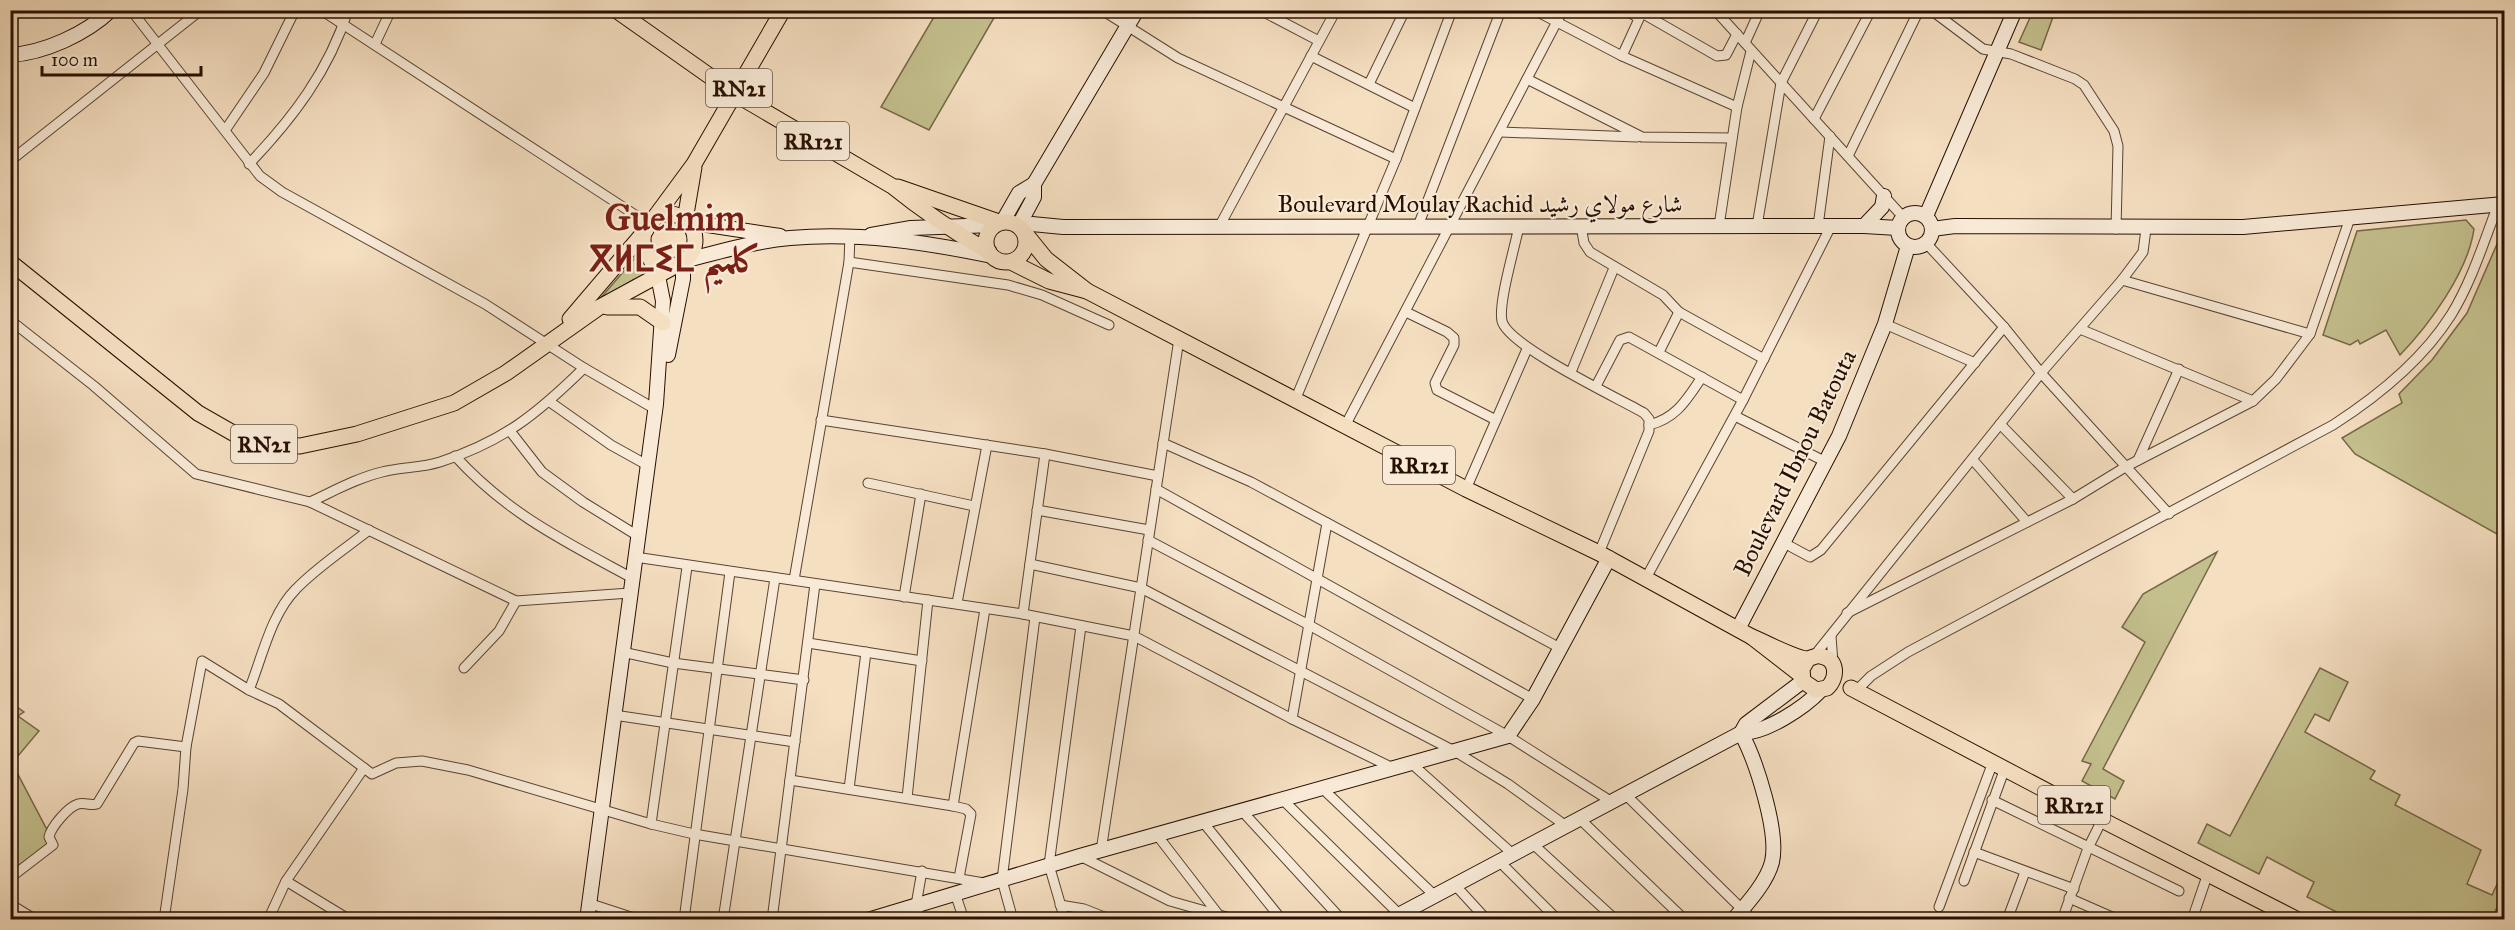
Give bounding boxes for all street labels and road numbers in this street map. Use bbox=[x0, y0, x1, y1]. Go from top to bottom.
road number: RN21 bbox=[706, 69, 772, 107]
road number: RR121 bbox=[777, 122, 849, 160]
street label: Boulevard Moulay Rachid شارع مولاي رشيد bbox=[1277, 189, 1683, 224]
street label: Boulevard Ibnou Batouta bbox=[1727, 344, 1863, 581]
road number: RN21 bbox=[231, 425, 297, 463]
road number: RR121 bbox=[1383, 446, 1455, 484]
road number: RR121 bbox=[2038, 786, 2110, 824]

